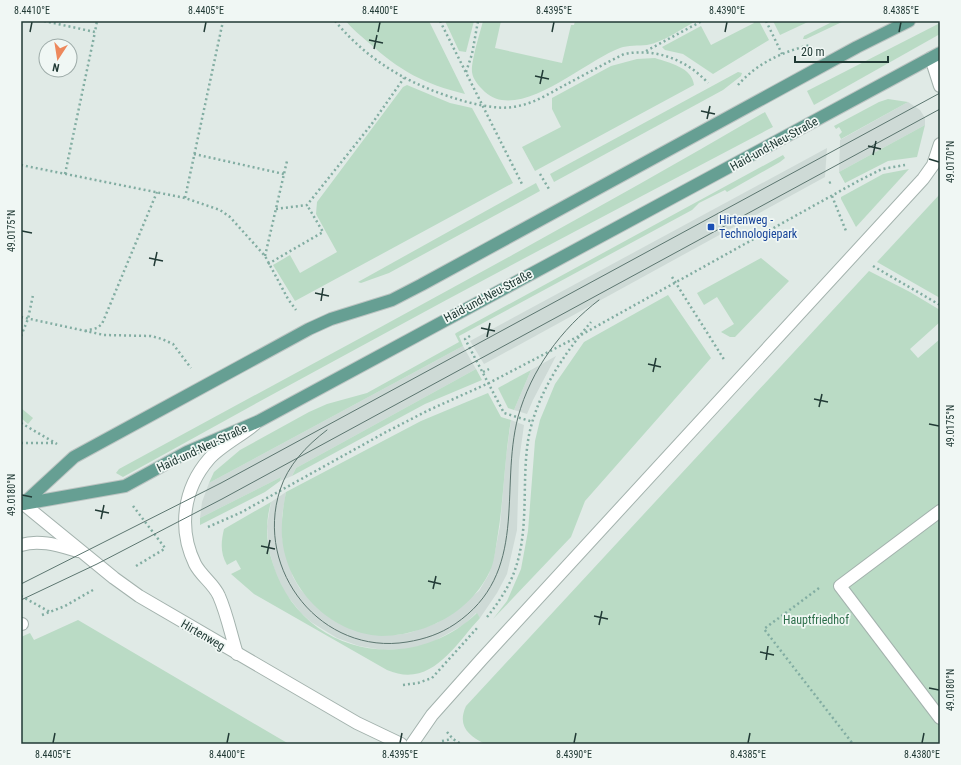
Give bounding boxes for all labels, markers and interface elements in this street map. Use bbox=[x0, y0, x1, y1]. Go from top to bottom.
text: 8.4410°E bbox=[14, 5, 50, 16]
text: 8.4405°E bbox=[188, 5, 224, 16]
text: 8.4400°E bbox=[362, 5, 398, 16]
text: 8.4395°E bbox=[536, 5, 572, 16]
text: 8.4390°E bbox=[709, 5, 745, 16]
text: 8.4385°E bbox=[883, 5, 919, 16]
north arrow bbox=[38, 38, 78, 78]
scale bar bbox=[795, 38, 888, 64]
text: 20 m bbox=[801, 45, 825, 59]
text: N bbox=[51, 60, 61, 74]
street label: Haid-und-Neu-Straße bbox=[728, 114, 821, 174]
text: 49.0170°N bbox=[945, 141, 956, 183]
text: 49.0175°N bbox=[6, 210, 17, 252]
place label: Hirtenweg - Technologiepark bbox=[719, 213, 798, 241]
marker: Hirtenweg - Technologiepark bbox=[706, 222, 716, 232]
street label: Haid-und-Neu-Straße bbox=[441, 267, 535, 325]
text: 49.0175°N bbox=[945, 405, 956, 447]
street label: Haid-und-Neu-Straße bbox=[155, 421, 250, 475]
text: 49.0180°N bbox=[6, 474, 17, 516]
park label: Hauptfriedhof bbox=[783, 613, 849, 627]
street label: Hirtenweg bbox=[179, 617, 228, 653]
text: 49.0180°N bbox=[945, 669, 956, 711]
text: 8.4405°E bbox=[35, 749, 71, 760]
text: 8.4400°E bbox=[209, 749, 245, 760]
text: 8.4395°E bbox=[382, 749, 418, 760]
text: 8.4390°E bbox=[556, 749, 592, 760]
text: 8.4385°E bbox=[730, 749, 766, 760]
text: 8.4380°E bbox=[904, 749, 940, 760]

